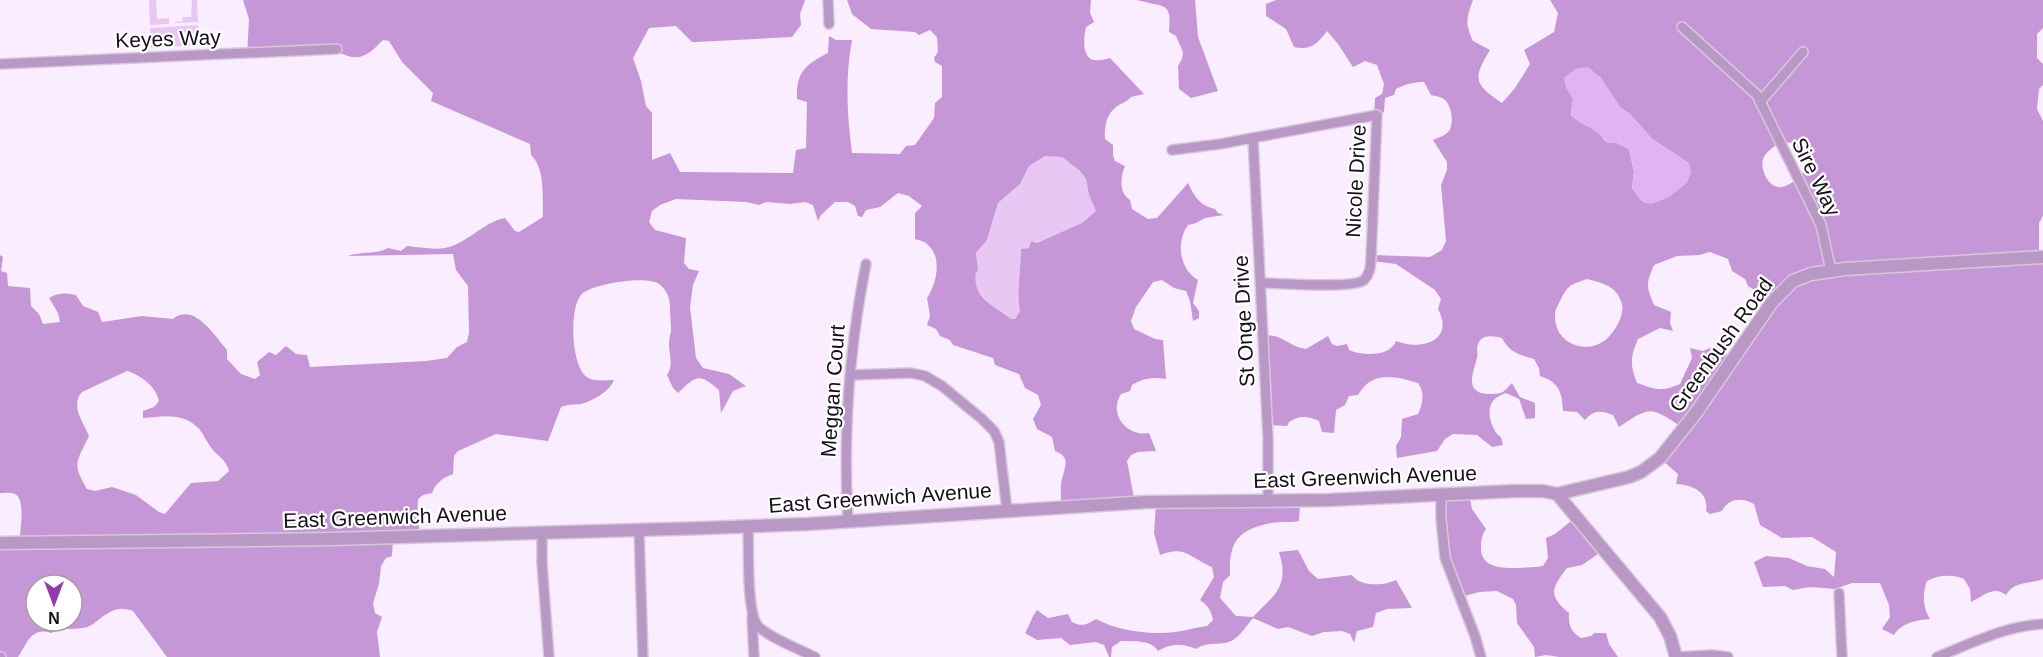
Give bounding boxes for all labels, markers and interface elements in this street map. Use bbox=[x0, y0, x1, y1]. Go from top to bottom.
street label: Keyes Way bbox=[115, 25, 222, 52]
street label: Nicole Drive bbox=[1341, 124, 1370, 238]
street label: Sire Way bbox=[1788, 134, 1846, 220]
street label: St Onge Drive bbox=[1229, 255, 1258, 387]
street label: Greenbush Road bbox=[1664, 273, 1777, 416]
street label: Meggan Court bbox=[816, 324, 849, 458]
street label: East Greenwich Avenue bbox=[1253, 461, 1477, 492]
street label: East Greenwich Avenue bbox=[768, 478, 992, 517]
street label: East Greenwich Avenue bbox=[283, 501, 507, 532]
north arrow bbox=[24, 573, 84, 633]
text: N bbox=[48, 609, 60, 626]

